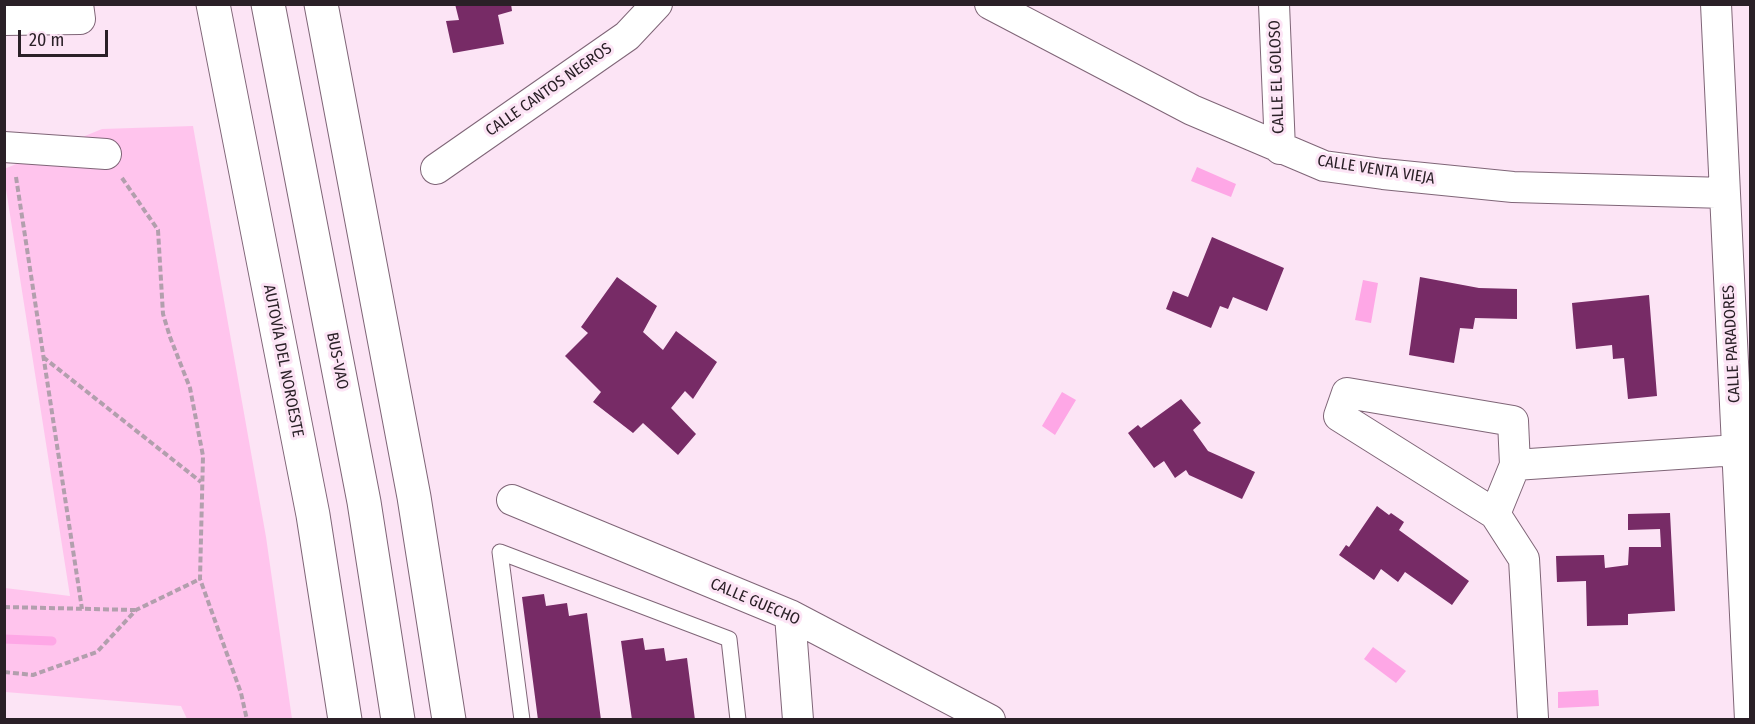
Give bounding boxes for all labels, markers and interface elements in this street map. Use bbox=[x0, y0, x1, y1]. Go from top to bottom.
scale bar bbox=[21, 18, 111, 56]
street label: CALLE EL GOLOSO bbox=[1265, 20, 1289, 134]
text: 20 m bbox=[29, 29, 64, 51]
street label: CALLE CANTOS NEGROS bbox=[482, 39, 616, 141]
street label: CALLE VENTA VIEJA bbox=[1316, 151, 1436, 189]
street label: AUTOVÍA DEL NOROESTE bbox=[259, 283, 307, 439]
street label: CALLE PARADORES bbox=[1719, 284, 1745, 404]
street label: BUS-VAO bbox=[322, 331, 352, 391]
street label: CALLE GUECHO bbox=[707, 574, 803, 630]

